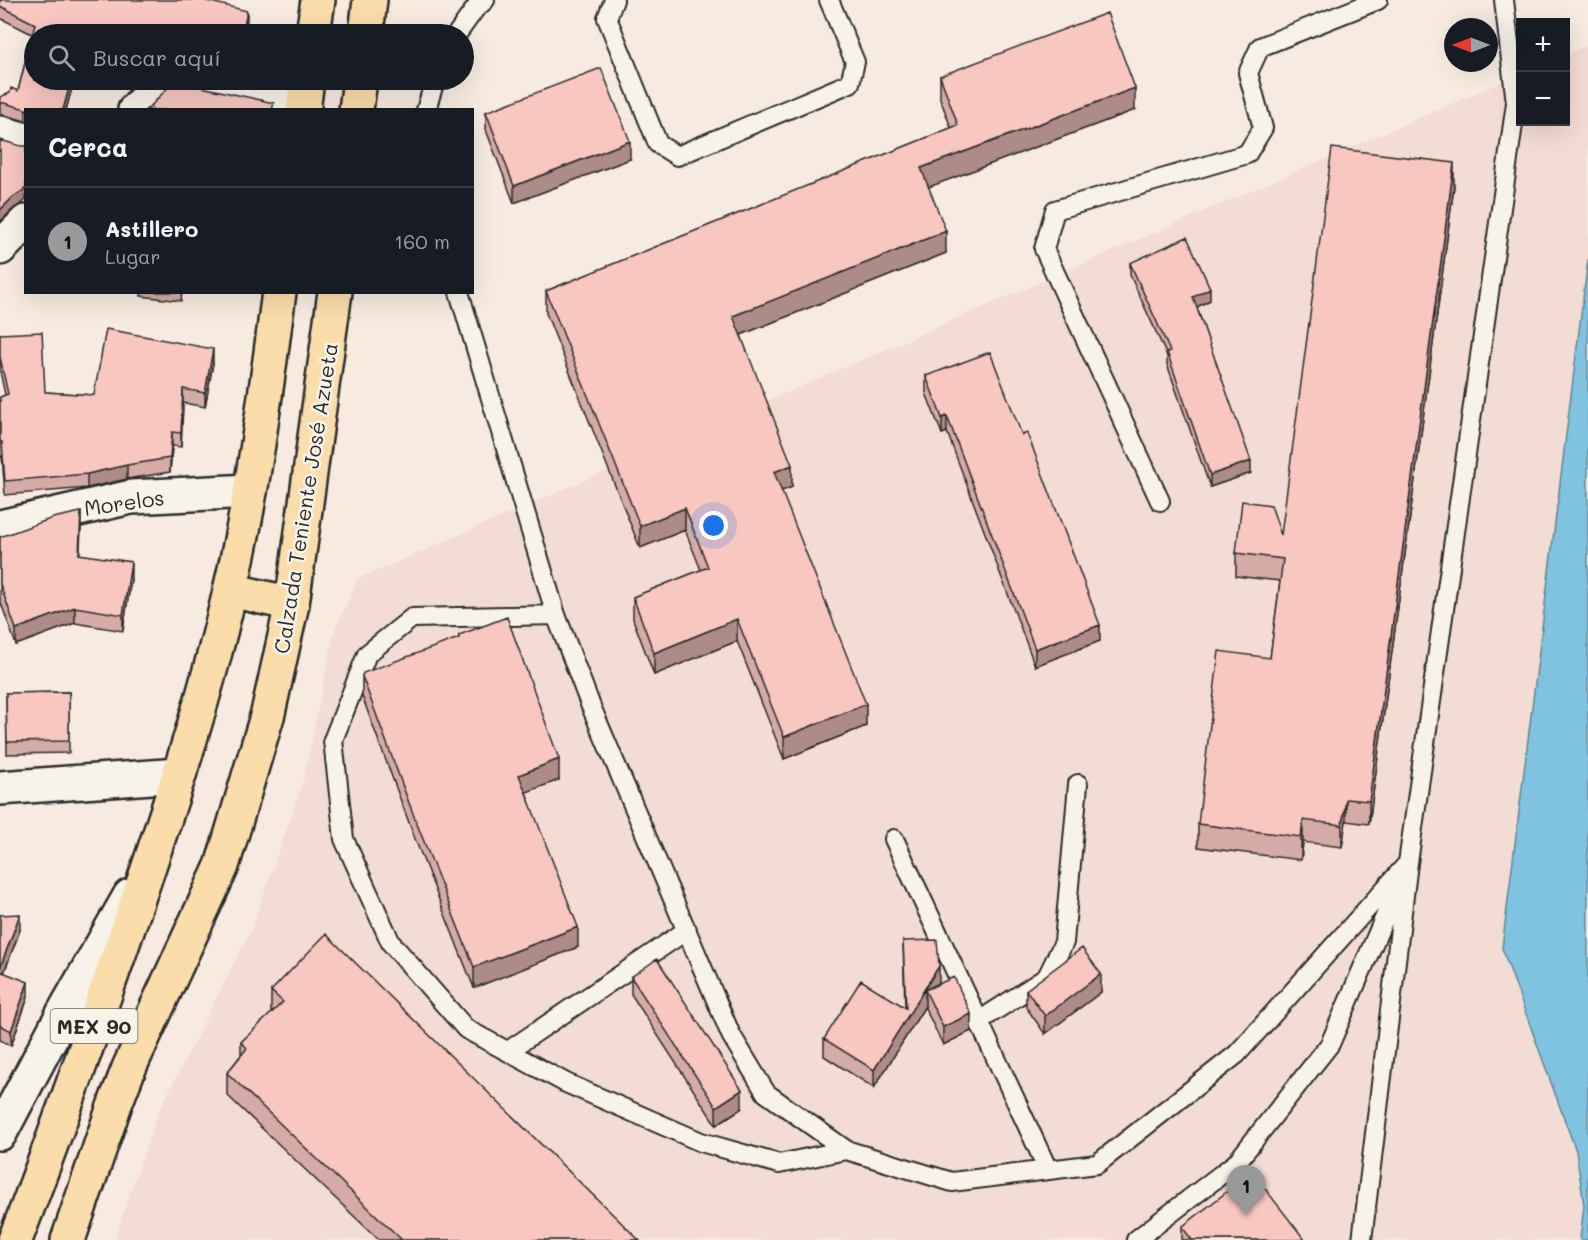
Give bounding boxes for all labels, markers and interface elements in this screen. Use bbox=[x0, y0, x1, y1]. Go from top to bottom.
north arrow bbox=[1444, 18, 1498, 72]
map controls bbox=[1516, 18, 1570, 126]
button: + bbox=[1516, 18, 1570, 72]
search box bbox=[24, 24, 474, 90]
icon: search bbox=[45, 41, 78, 74]
text: Buscar aquí bbox=[93, 43, 221, 72]
button: − bbox=[1516, 72, 1570, 126]
text: Cerca bbox=[48, 130, 128, 164]
text: Astillero bbox=[105, 214, 198, 243]
text: 1 bbox=[63, 228, 72, 254]
text: 160 m bbox=[394, 228, 450, 254]
text: Lugar bbox=[105, 243, 161, 269]
street label: Calzada Teniente José Azueta bbox=[267, 341, 343, 655]
street label: Morelos bbox=[82, 483, 166, 521]
your location bbox=[699, 511, 728, 540]
road number: MEX 90 bbox=[50, 1009, 138, 1043]
pin: 1 bbox=[1226, 1166, 1266, 1215]

